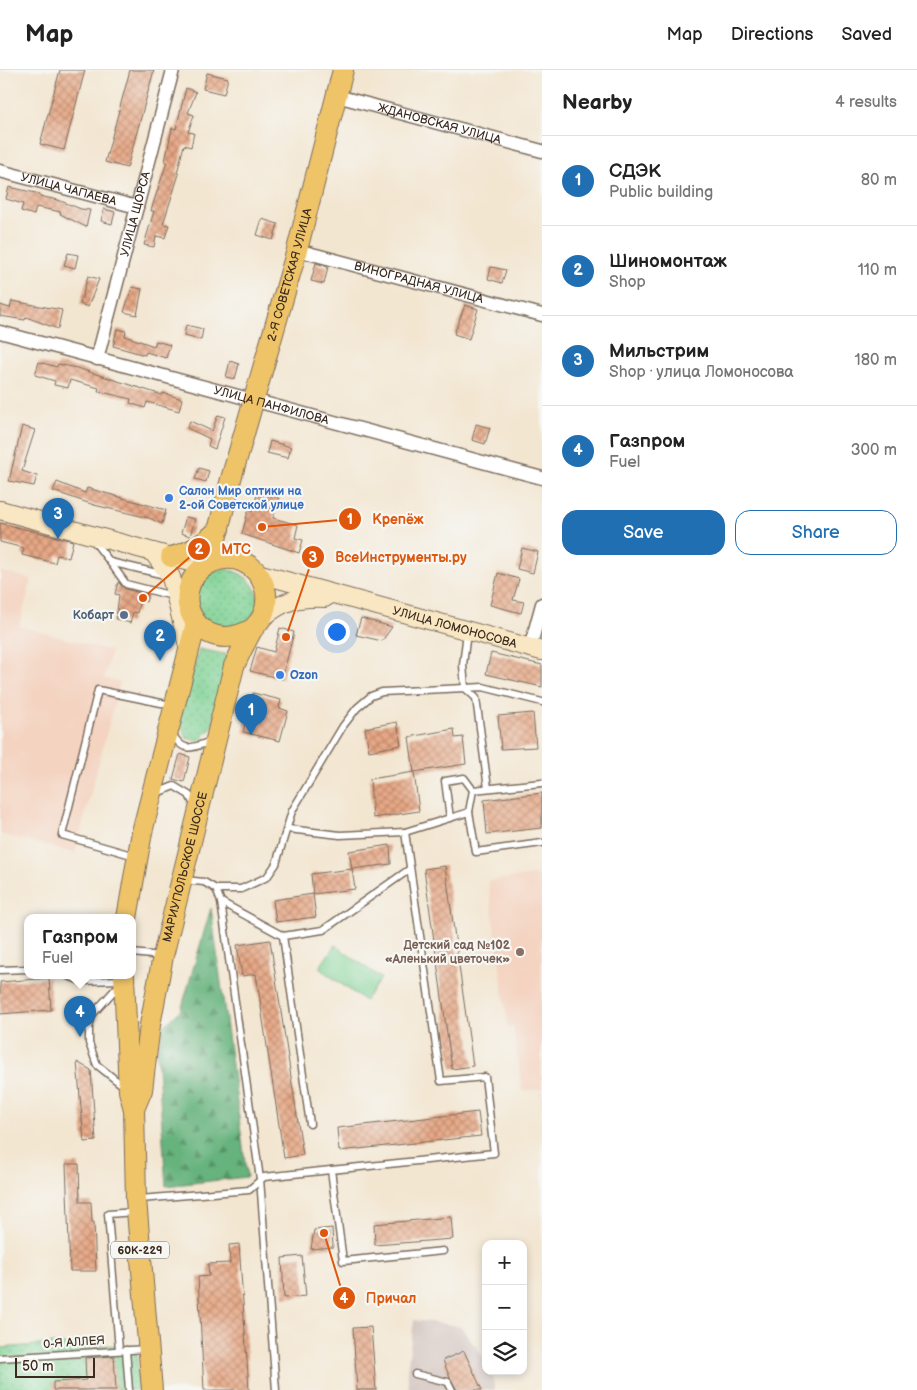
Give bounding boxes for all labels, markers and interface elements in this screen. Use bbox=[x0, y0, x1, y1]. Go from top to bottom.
text: Map bbox=[25, 20, 73, 49]
text: Map bbox=[667, 24, 703, 45]
text: Directions bbox=[731, 24, 813, 45]
text: Saved bbox=[841, 24, 892, 45]
text: Nearby bbox=[562, 90, 632, 115]
text: 4 results bbox=[835, 93, 897, 112]
street label: ЖДАНОВСКАЯ УЛИЦА bbox=[376, 100, 503, 148]
text: СДЭК bbox=[609, 160, 661, 183]
street label: УЛИЦА ЩОРСА bbox=[117, 169, 154, 258]
street label: УЛИЦА ЧАПАЕВА bbox=[19, 170, 119, 209]
text: 1 bbox=[575, 171, 581, 190]
text: 80 m bbox=[861, 171, 897, 190]
text: Public building bbox=[609, 183, 713, 202]
street label: 2-Я СОВЕТСКАЯ УЛИЦА bbox=[264, 206, 316, 343]
text: Шиномонтаж bbox=[609, 250, 727, 273]
street label: ВИНОГРАДНАЯ УЛИЦА bbox=[353, 259, 485, 307]
text: 2 bbox=[573, 261, 583, 280]
text: 110 m bbox=[858, 261, 897, 280]
text: Shop bbox=[609, 273, 646, 292]
text: Мильстрим bbox=[609, 340, 709, 363]
text: 3 bbox=[573, 351, 583, 370]
text: 180 m bbox=[855, 351, 897, 370]
text: Shop · улица Ломоносова bbox=[609, 363, 794, 382]
street label: УЛИЦА ПАНФИЛОВА bbox=[212, 383, 331, 428]
text: Газпром bbox=[609, 430, 685, 453]
text: 4 bbox=[573, 441, 583, 460]
text: 300 m bbox=[851, 441, 897, 460]
text: Fuel bbox=[609, 453, 640, 472]
place label: Салон Мир оптики на 2-ой Советской улице bbox=[179, 484, 304, 513]
marker: Салон Мир оптики на 2-ой Советской улице bbox=[163, 492, 175, 504]
pin: 3 bbox=[42, 498, 74, 539]
callout: Крепёж bbox=[337, 504, 434, 533]
text: 1 bbox=[347, 510, 353, 529]
button: Save bbox=[562, 510, 725, 555]
button: Share bbox=[735, 510, 897, 555]
text: Крепёж bbox=[372, 511, 424, 528]
callout: МТС bbox=[186, 535, 261, 564]
text: 2 bbox=[195, 540, 204, 559]
text: МТС bbox=[221, 541, 251, 558]
callout: ВсеИнструменты.ру bbox=[301, 543, 477, 572]
text: 3 bbox=[309, 548, 318, 567]
text: ВсеИнструменты.ру bbox=[335, 549, 467, 566]
street label: УЛИЦА ЛОМОНОСОВА bbox=[391, 603, 519, 652]
place label: Кобарт bbox=[73, 608, 114, 623]
marker: Кобарт bbox=[118, 609, 130, 621]
your location bbox=[324, 619, 350, 645]
pin: 2 bbox=[144, 620, 176, 661]
place label: Ozon bbox=[290, 668, 318, 683]
marker: Ozon bbox=[274, 669, 286, 681]
pin: 1 bbox=[235, 694, 267, 735]
street label: МАРИУПОЛЬСКОЕ ШОССЕ bbox=[160, 790, 211, 944]
popup bbox=[24, 914, 136, 979]
text: Газпром bbox=[42, 926, 118, 949]
place label: Детский сад №102 «Аленький цветочек» bbox=[385, 938, 511, 967]
marker: Детский сад №102 «Аленький цветочек» bbox=[514, 946, 526, 958]
text: Fuel bbox=[42, 949, 73, 968]
pin: 4 bbox=[64, 996, 96, 1037]
map controls bbox=[482, 1240, 527, 1375]
button: + bbox=[482, 1240, 527, 1285]
road number: 60К-229 bbox=[111, 1242, 169, 1258]
callout: Причал bbox=[331, 1284, 426, 1313]
button: − bbox=[482, 1285, 527, 1330]
text: 4 bbox=[340, 1289, 349, 1308]
text: Причал bbox=[366, 1290, 416, 1307]
button: layers bbox=[482, 1330, 527, 1375]
street label: 0-Я АЛЛЕЯ bbox=[43, 1333, 105, 1352]
scale bar bbox=[15, 1355, 95, 1378]
text: 50 m bbox=[22, 1358, 54, 1375]

